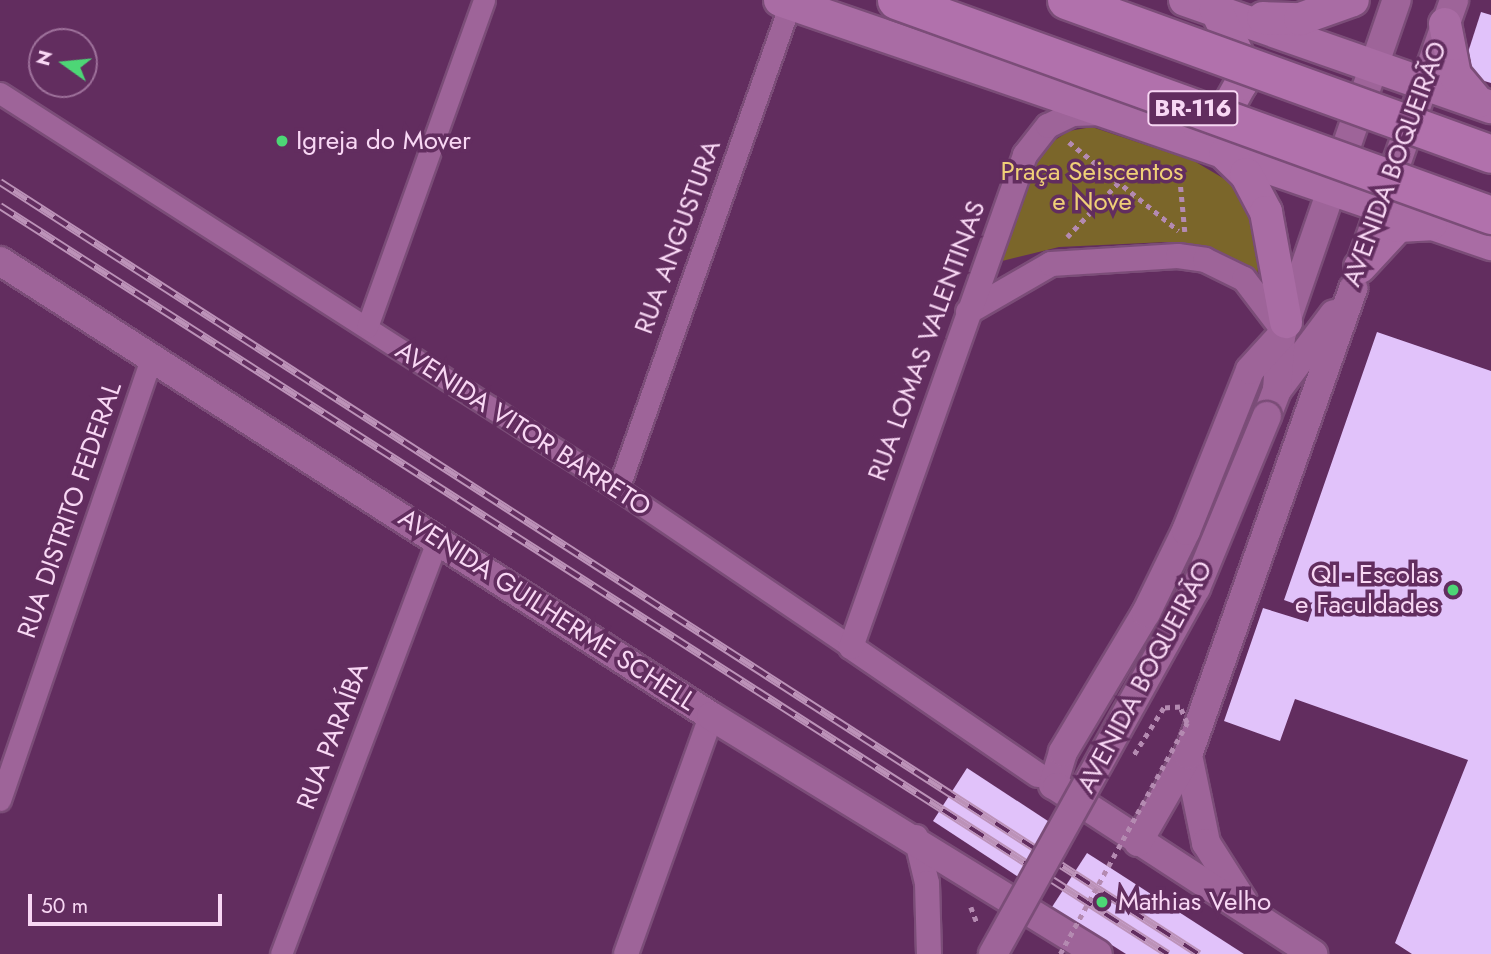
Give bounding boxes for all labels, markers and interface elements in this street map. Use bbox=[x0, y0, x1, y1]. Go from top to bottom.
north arrow bbox=[28, 28, 98, 98]
street label: AVENIDA BOQUEIRÃO bbox=[1336, 37, 1454, 291]
text: N bbox=[29, 47, 59, 69]
road number: BR-116 bbox=[1146, 88, 1240, 128]
place label: Igreja do Mover bbox=[296, 125, 471, 157]
marker: Igreja do Mover bbox=[274, 133, 290, 149]
street label: RUA ANGUSTURA bbox=[628, 136, 728, 338]
park label: Praça Seiscentos e Nove bbox=[1000, 156, 1184, 218]
street label: RUA LOMAS VALENTINAS bbox=[862, 197, 992, 485]
street label: AVENIDA VITOR BARRETO bbox=[390, 335, 656, 523]
street label: RUA DISTRITO FEDERAL bbox=[11, 378, 129, 642]
street label: AVENIDA GUILHERME SCHELL bbox=[393, 502, 701, 718]
street label: AVENIDA BOQUEIRÃO bbox=[1071, 556, 1219, 798]
place label: QI - Escolas e Faculdades bbox=[1295, 559, 1439, 620]
marker: QI - Escolas e Faculdades bbox=[1445, 582, 1461, 598]
street label: RUA PARAÍBA bbox=[291, 658, 375, 814]
scale bar bbox=[32, 880, 226, 924]
place label: Mathias Velho bbox=[1118, 886, 1271, 918]
text: 50 m bbox=[41, 891, 88, 921]
marker: Mathias Velho bbox=[1092, 892, 1112, 912]

